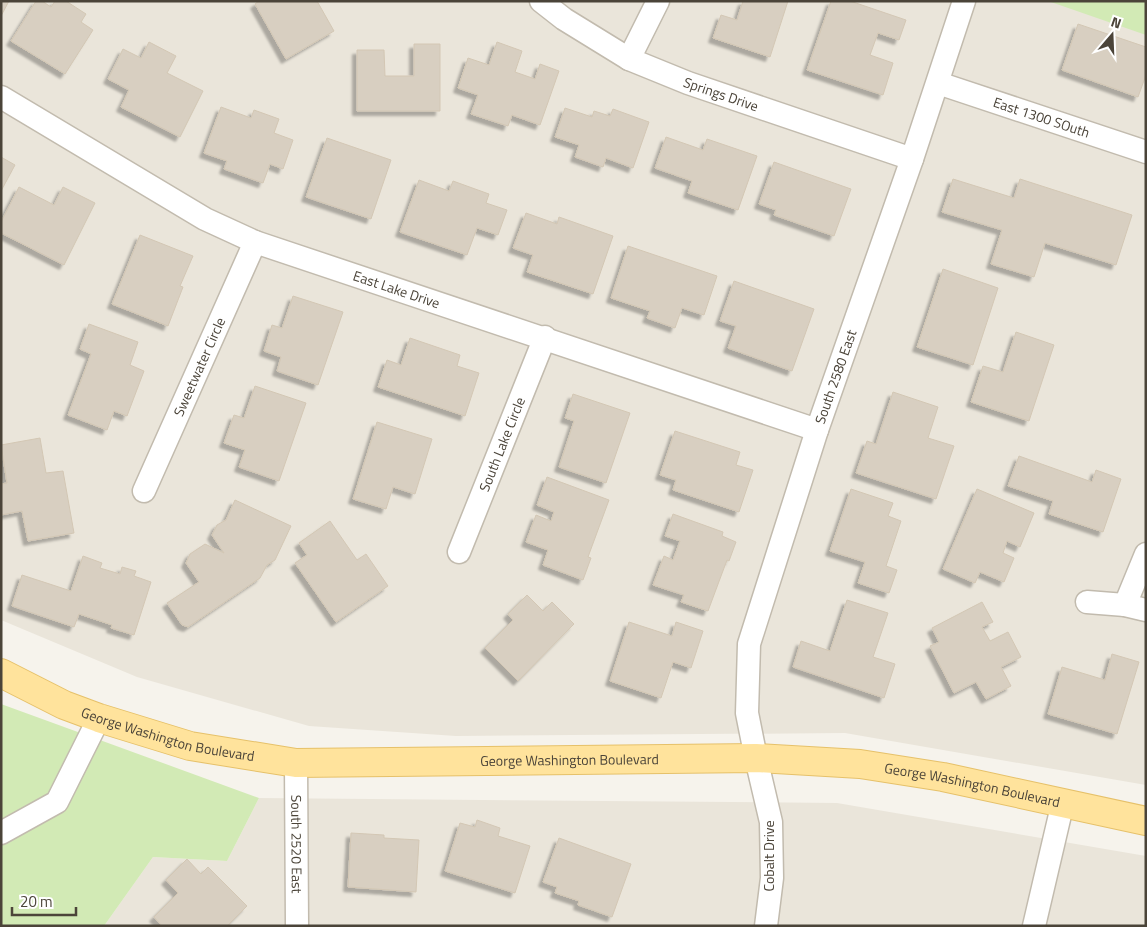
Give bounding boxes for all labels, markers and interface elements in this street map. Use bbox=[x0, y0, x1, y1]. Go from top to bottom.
north arrow bbox=[1087, 10, 1137, 60]
text: N bbox=[1108, 11, 1124, 34]
street label: Springs Drive bbox=[680, 71, 761, 116]
street label: East 1300 SOuth bbox=[991, 91, 1093, 143]
street label: East Lake Drive bbox=[351, 265, 443, 313]
street label: Sweetwater Circle bbox=[168, 314, 230, 420]
street label: South 2580 East bbox=[809, 326, 861, 427]
street label: South Lake Circle bbox=[473, 394, 530, 495]
street label: George Washington Boulevard bbox=[78, 701, 256, 766]
street label: George Washington Boulevard bbox=[480, 748, 659, 771]
street label: George Washington Boulevard bbox=[883, 757, 1062, 812]
street label: South 2520 East bbox=[286, 795, 308, 893]
street label: Cobalt Drive bbox=[758, 820, 779, 892]
scale bar bbox=[12, 884, 76, 916]
text: 20 m bbox=[20, 890, 53, 913]

